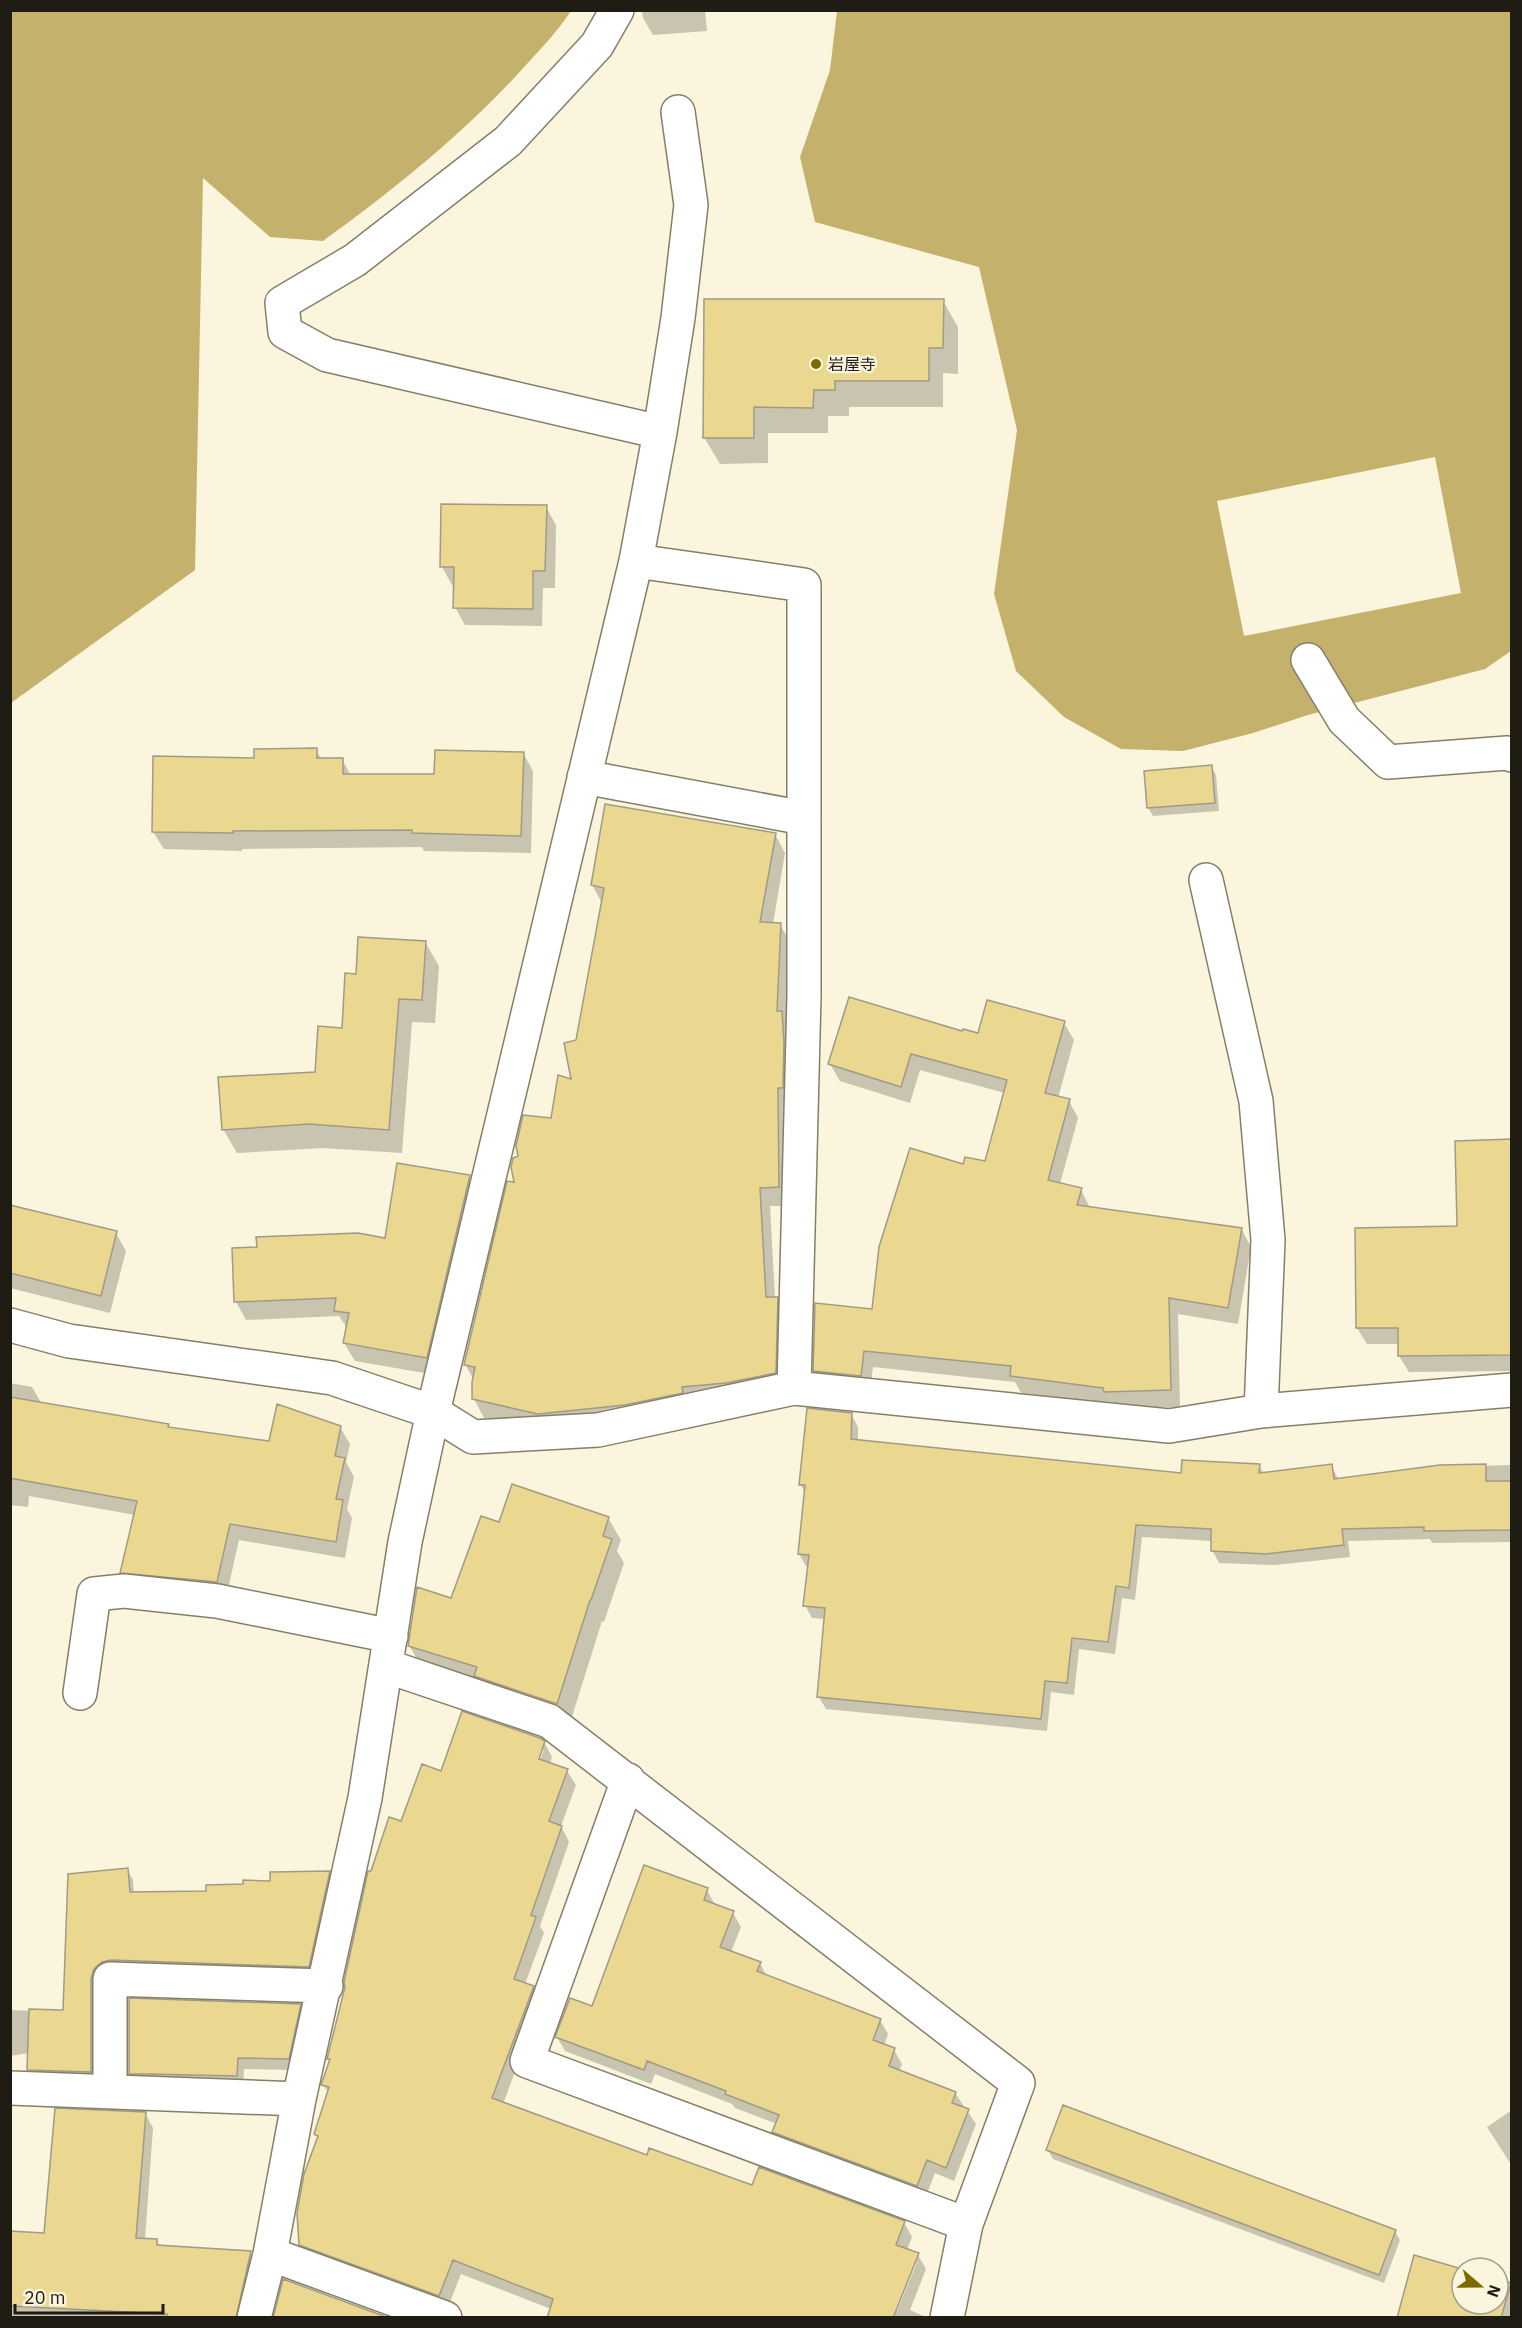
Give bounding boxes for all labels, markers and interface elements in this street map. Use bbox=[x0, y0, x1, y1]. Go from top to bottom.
place label: 岩屋寺 bbox=[828, 354, 876, 374]
marker: 岩屋寺 bbox=[809, 357, 823, 371]
north arrow bbox=[1450, 2256, 1510, 2316]
scale bar bbox=[15, 2277, 164, 2315]
text: N bbox=[1483, 2282, 1505, 2300]
text: 20 m bbox=[24, 2286, 66, 2309]

